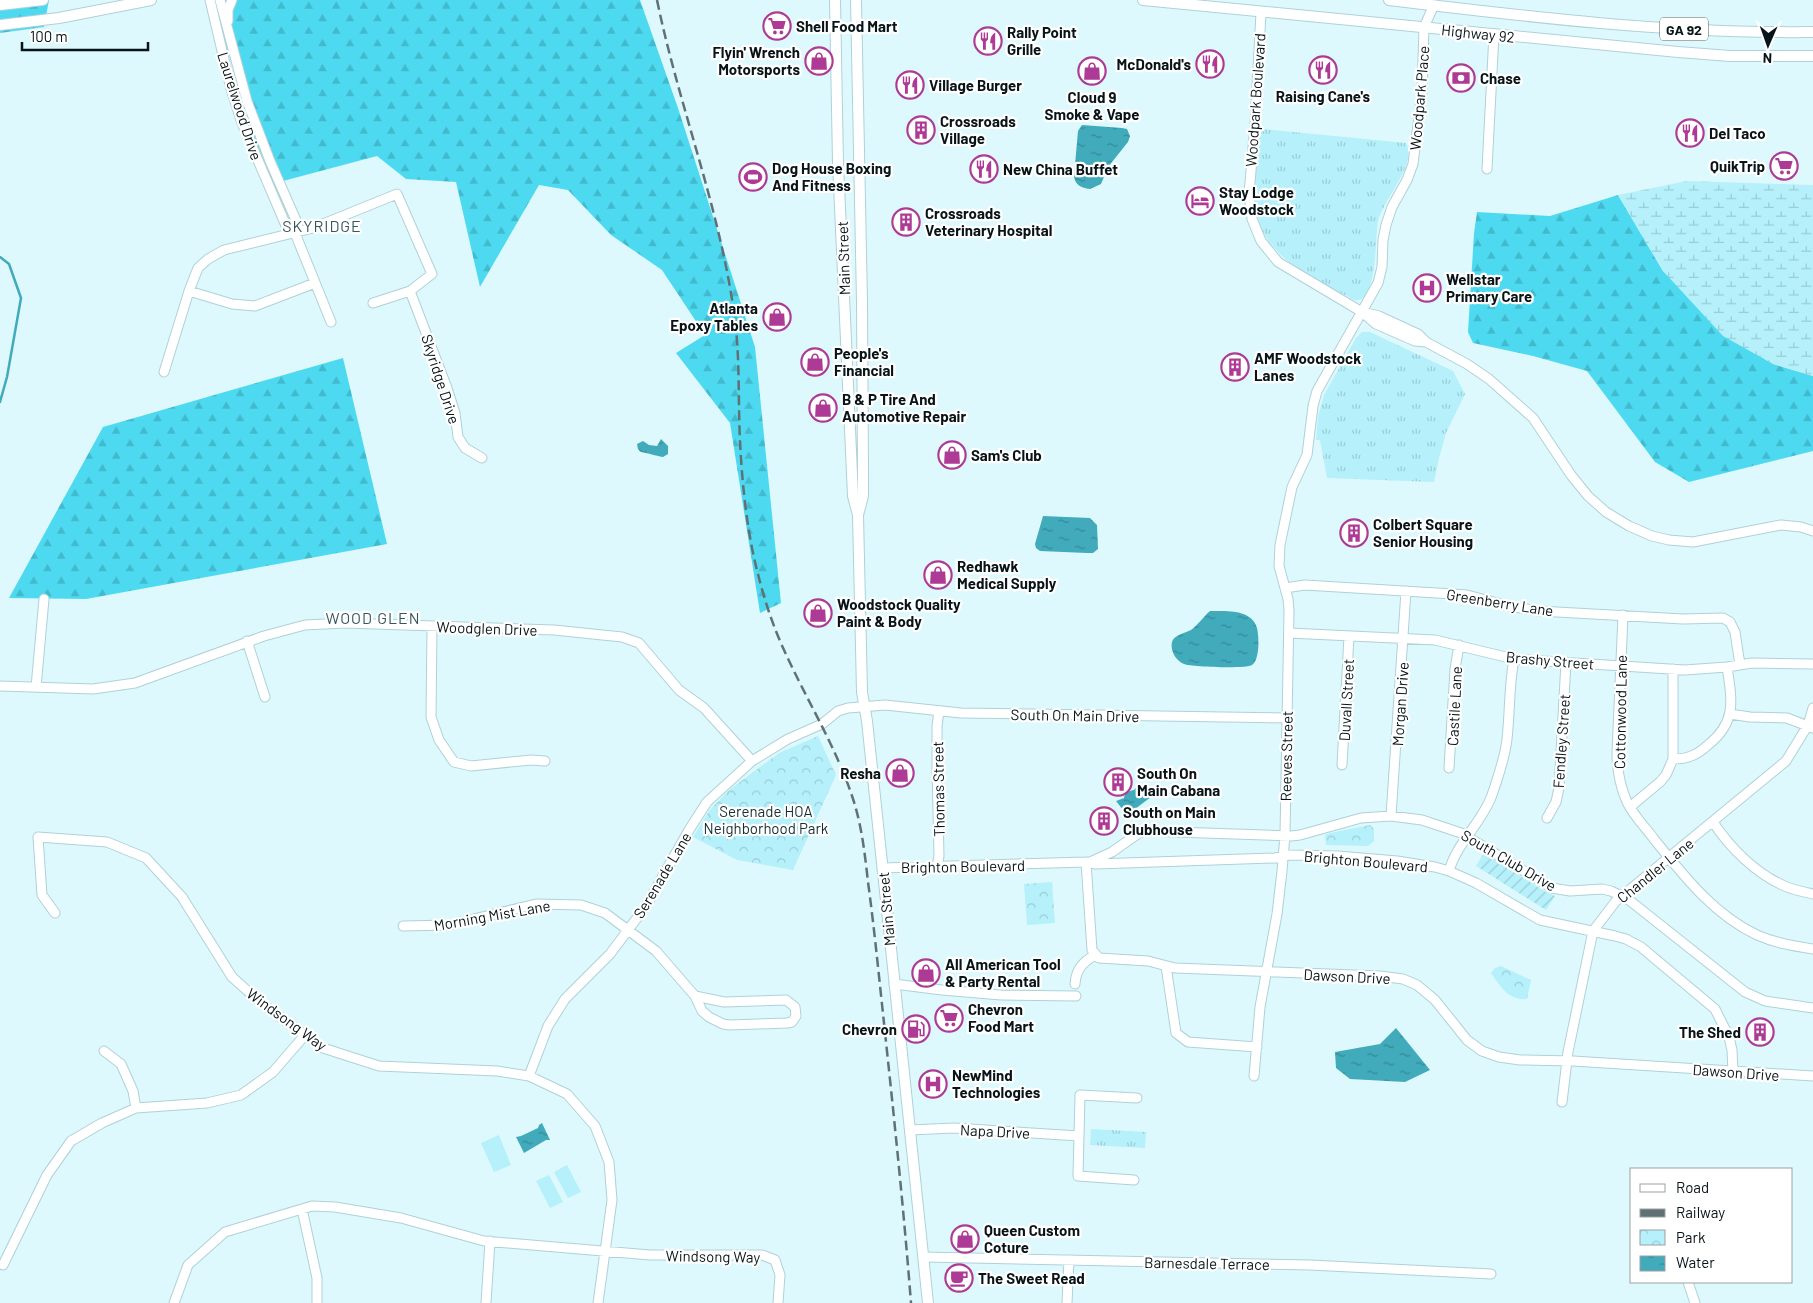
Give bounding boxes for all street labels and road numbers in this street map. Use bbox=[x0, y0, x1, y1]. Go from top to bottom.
road number: GA 92 bbox=[1660, 18, 1708, 40]
street label: Highway 92 bbox=[1440, 20, 1516, 46]
street label: Woodpark Boulevard bbox=[1241, 33, 1269, 167]
street label: Woodpark Place bbox=[1405, 45, 1433, 151]
street label: Laurelwood Drive bbox=[214, 50, 266, 162]
street label: Main Street bbox=[833, 221, 853, 295]
street label: Skyridge Drive bbox=[418, 332, 464, 426]
street label: Greenberry Lane bbox=[1445, 585, 1555, 619]
street label: Woodglen Drive bbox=[436, 617, 538, 639]
street label: Brashy Street bbox=[1505, 647, 1595, 673]
street label: Cottonwood Lane bbox=[1610, 655, 1630, 769]
street label: Duvall Street bbox=[1335, 658, 1357, 742]
street label: Morgan Drive bbox=[1388, 661, 1412, 747]
street label: Castile Lane bbox=[1443, 666, 1465, 746]
street label: Fendley Street bbox=[1549, 693, 1573, 789]
street label: South On Main Drive bbox=[1011, 705, 1139, 725]
street label: Reeves Street bbox=[1276, 710, 1296, 802]
street label: Thomas Street bbox=[928, 741, 948, 837]
street label: South Club Drive bbox=[1458, 826, 1560, 894]
street label: Serenade Lane bbox=[629, 829, 695, 921]
street label: Chandler Lane bbox=[1613, 834, 1697, 906]
street label: Brighton Boulevard bbox=[1303, 847, 1429, 875]
street label: Brighton Boulevard bbox=[901, 856, 1025, 876]
street label: Main Street bbox=[874, 871, 898, 947]
street label: Morning Mist Lane bbox=[432, 896, 552, 934]
street label: Dawson Drive bbox=[1303, 965, 1391, 987]
street label: Windsong Way bbox=[243, 984, 331, 1054]
street label: Dawson Drive bbox=[1692, 1060, 1780, 1084]
street label: Napa Drive bbox=[959, 1120, 1031, 1142]
street label: Windsong Way bbox=[666, 1246, 761, 1266]
street label: Barnesdale Terrace bbox=[1144, 1253, 1270, 1273]

